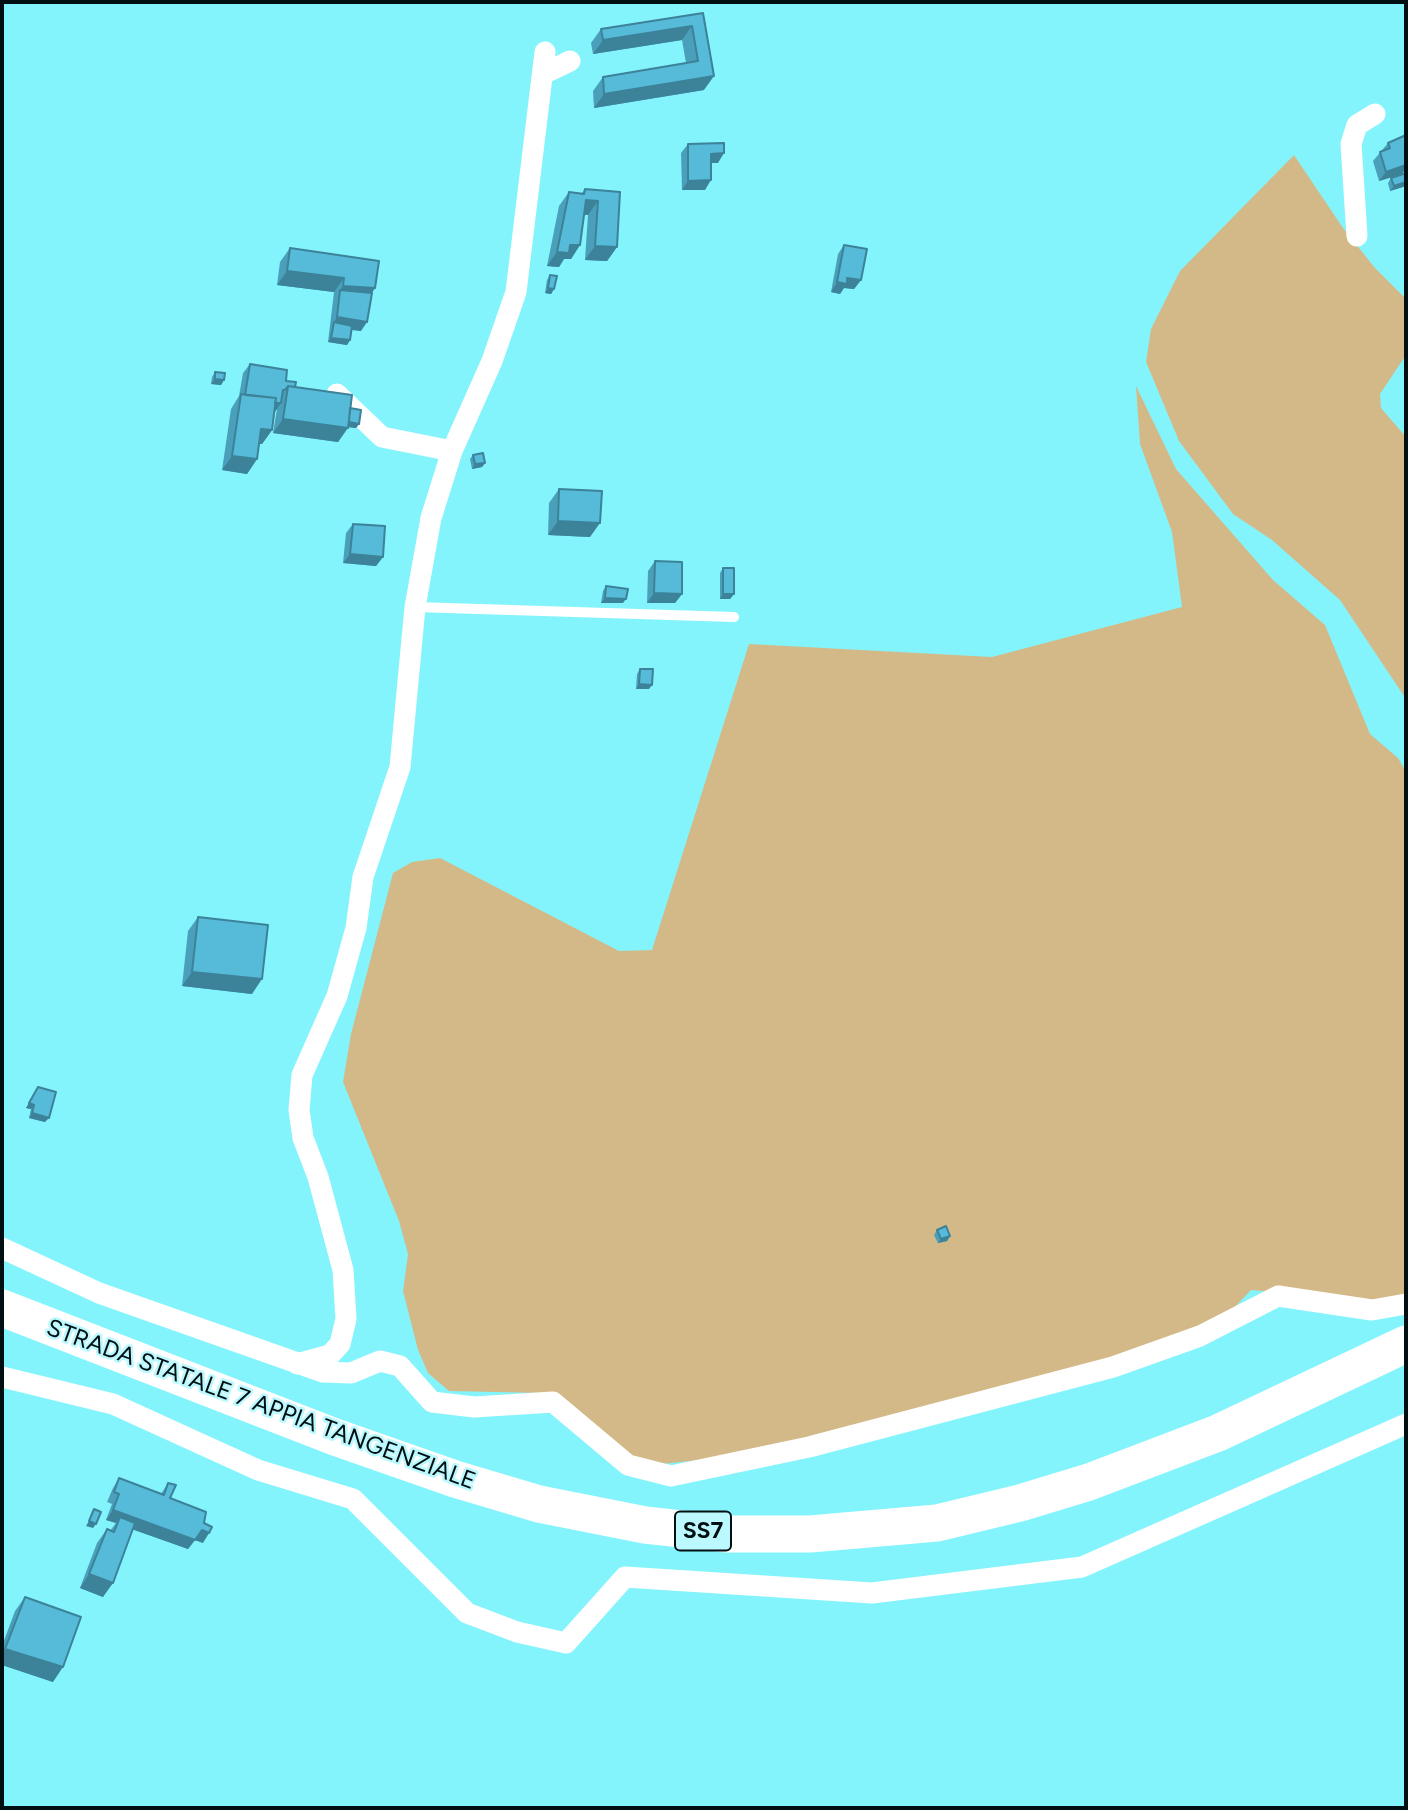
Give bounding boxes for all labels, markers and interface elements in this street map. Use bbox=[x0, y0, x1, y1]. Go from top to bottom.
street label: STRADA STATALE 7 APPIA TANGENZIALE bbox=[43, 1314, 479, 1496]
road number: SS7 bbox=[675, 1512, 731, 1550]

